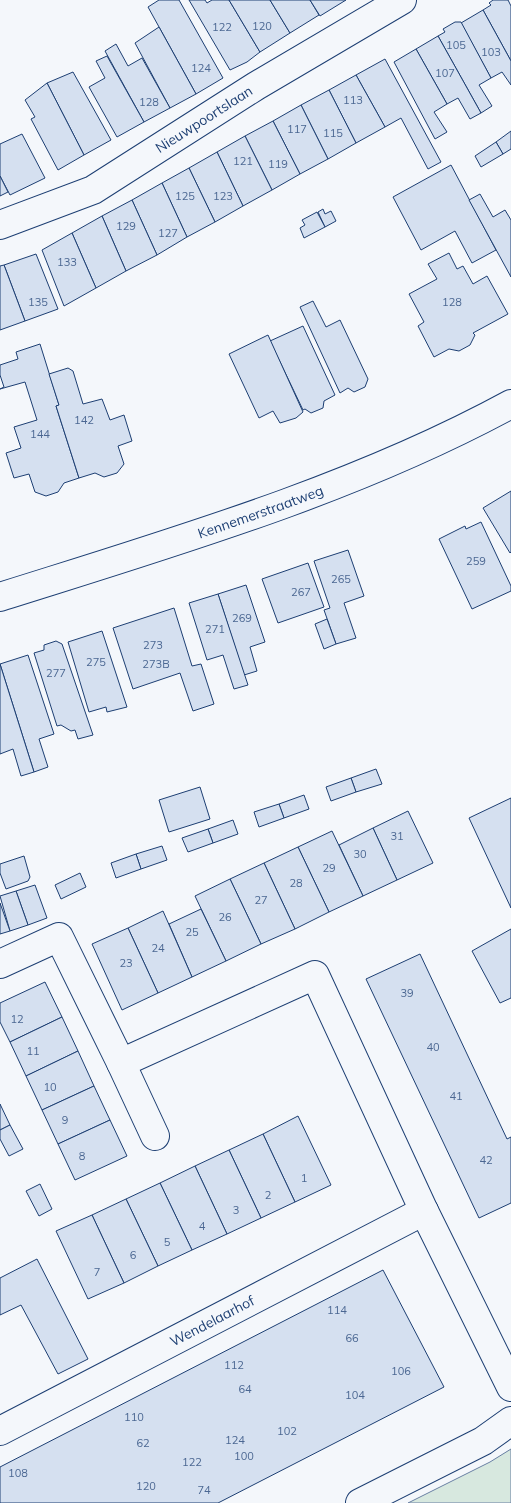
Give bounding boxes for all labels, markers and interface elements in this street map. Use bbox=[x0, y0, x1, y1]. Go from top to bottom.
house number: 120 bbox=[252, 19, 272, 33]
house number: 122 bbox=[212, 20, 232, 34]
house number: 105 bbox=[446, 38, 466, 52]
house number: 103 bbox=[481, 45, 501, 59]
house number: 124 bbox=[191, 61, 211, 75]
house number: 107 bbox=[435, 66, 455, 80]
street label: Nieuwpoortslaan bbox=[152, 82, 256, 157]
house number: 113 bbox=[343, 93, 363, 107]
house number: 128 bbox=[139, 95, 159, 109]
house number: 117 bbox=[287, 122, 307, 136]
house number: 115 bbox=[323, 126, 343, 140]
house number: 121 bbox=[233, 154, 253, 168]
house number: 119 bbox=[268, 157, 288, 171]
house number: 125 bbox=[175, 189, 195, 203]
house number: 123 bbox=[213, 189, 233, 203]
house number: 129 bbox=[116, 219, 136, 233]
house number: 127 bbox=[158, 226, 178, 240]
house number: 133 bbox=[57, 255, 77, 269]
house number: 135 bbox=[28, 295, 48, 309]
house number: 128 bbox=[442, 295, 462, 309]
house number: 142 bbox=[74, 413, 94, 427]
house number: 144 bbox=[30, 427, 50, 441]
street label: Kennemerstraatweg bbox=[195, 481, 326, 542]
house number: 259 bbox=[466, 554, 486, 568]
house number: 265 bbox=[331, 572, 351, 586]
house number: 267 bbox=[291, 585, 311, 599]
house number: 269 bbox=[232, 611, 252, 625]
house number: 271 bbox=[205, 622, 225, 636]
house number: 273 bbox=[143, 638, 163, 652]
house number: 275 bbox=[86, 655, 106, 669]
house number: 273B bbox=[142, 657, 170, 671]
house number: 277 bbox=[46, 666, 66, 680]
house number: 31 bbox=[390, 829, 404, 843]
house number: 30 bbox=[353, 847, 367, 861]
house number: 29 bbox=[322, 861, 336, 875]
house number: 28 bbox=[289, 876, 303, 890]
house number: 27 bbox=[254, 893, 268, 907]
house number: 26 bbox=[218, 910, 232, 924]
house number: 25 bbox=[185, 925, 199, 939]
house number: 24 bbox=[151, 941, 165, 955]
house number: 23 bbox=[119, 956, 133, 970]
house number: 39 bbox=[400, 986, 414, 1000]
house number: 12 bbox=[10, 1012, 24, 1026]
house number: 40 bbox=[426, 1040, 440, 1054]
house number: 11 bbox=[26, 1044, 40, 1058]
house number: 10 bbox=[43, 1080, 57, 1094]
house number: 41 bbox=[449, 1089, 463, 1103]
house number: 9 bbox=[62, 1113, 68, 1127]
house number: 8 bbox=[79, 1149, 86, 1163]
house number: 42 bbox=[479, 1153, 493, 1167]
house number: 1 bbox=[301, 1171, 307, 1185]
house number: 2 bbox=[265, 1188, 272, 1202]
house number: 3 bbox=[233, 1203, 239, 1217]
house number: 4 bbox=[199, 1219, 206, 1233]
house number: 5 bbox=[164, 1235, 171, 1249]
house number: 6 bbox=[130, 1248, 137, 1262]
house number: 7 bbox=[94, 1265, 100, 1279]
street label: Wendelaarhof bbox=[167, 1291, 258, 1350]
house number: 114 bbox=[327, 1303, 347, 1317]
house number: 66 bbox=[345, 1331, 359, 1345]
house number: 112 bbox=[224, 1358, 244, 1372]
house number: 106 bbox=[391, 1364, 411, 1378]
house number: 64 bbox=[238, 1382, 252, 1396]
house number: 104 bbox=[345, 1388, 365, 1402]
house number: 110 bbox=[124, 1410, 144, 1424]
house number: 102 bbox=[277, 1424, 297, 1438]
house number: 124 bbox=[225, 1433, 245, 1447]
house number: 62 bbox=[136, 1436, 150, 1450]
house number: 100 bbox=[234, 1449, 254, 1463]
house number: 122 bbox=[182, 1455, 202, 1469]
house number: 108 bbox=[8, 1466, 28, 1480]
house number: 120 bbox=[136, 1479, 156, 1493]
house number: 74 bbox=[197, 1483, 211, 1497]

